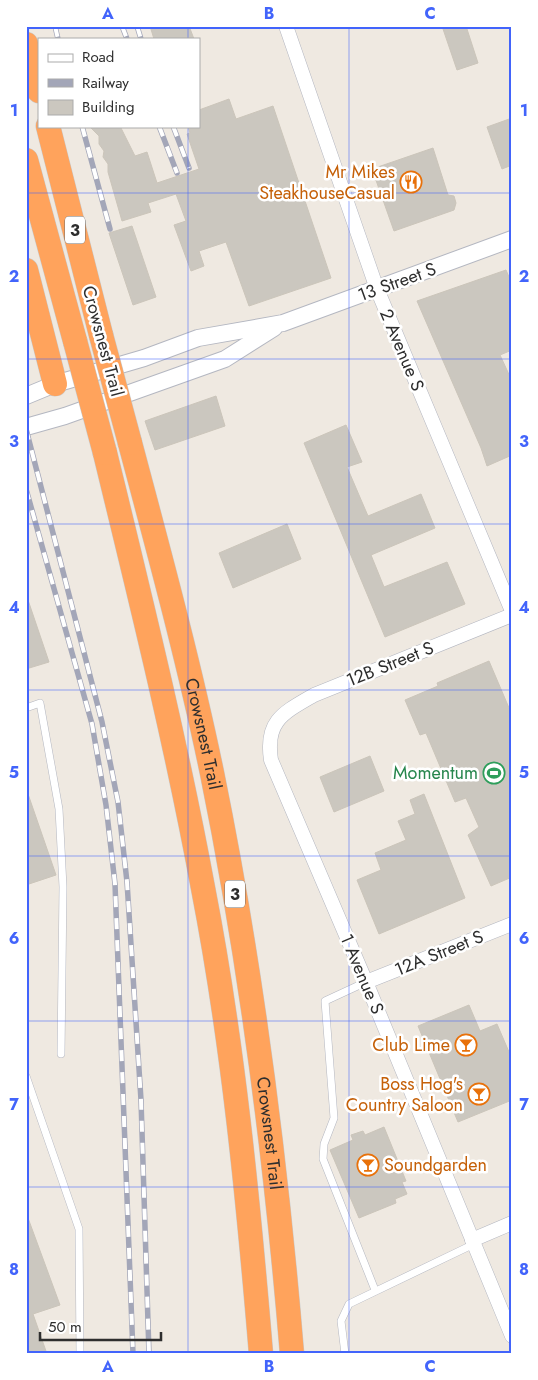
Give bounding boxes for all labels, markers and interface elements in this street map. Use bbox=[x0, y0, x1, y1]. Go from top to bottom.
text: A bbox=[101, 2, 114, 25]
text: B bbox=[264, 2, 274, 25]
text: C bbox=[424, 2, 436, 25]
legend bbox=[38, 38, 200, 128]
text: Road bbox=[82, 46, 114, 68]
text: Railway bbox=[82, 72, 129, 94]
text: Building bbox=[82, 96, 134, 118]
text: 1 bbox=[10, 99, 18, 122]
text: 1 bbox=[520, 99, 528, 122]
place label: Mr Mikes SteakhouseCasual bbox=[259, 159, 395, 206]
restaurant icon: Mr Mikes SteakhouseCasual bbox=[399, 170, 423, 194]
road number: 3 bbox=[65, 216, 85, 244]
street label: 13 Street S bbox=[354, 256, 440, 308]
text: 2 bbox=[9, 265, 19, 288]
text: 2 bbox=[519, 265, 529, 288]
street label: Crowsnest Trail bbox=[76, 283, 130, 399]
street label: 2 Avenue S bbox=[373, 305, 431, 395]
text: 3 bbox=[9, 430, 19, 453]
text: 3 bbox=[519, 430, 529, 453]
text: 4 bbox=[8, 596, 20, 619]
text: 4 bbox=[518, 596, 530, 619]
street label: 12B Street S bbox=[342, 635, 438, 693]
street label: Crowsnest Trail bbox=[178, 675, 228, 792]
place label: Momentum bbox=[393, 760, 478, 786]
text: 5 bbox=[9, 761, 19, 784]
sports icon: Momentum bbox=[482, 761, 506, 785]
text: 5 bbox=[519, 761, 529, 784]
road number: 3 bbox=[225, 881, 245, 908]
street label: 12A Street S bbox=[391, 923, 487, 983]
text: 6 bbox=[9, 927, 19, 950]
text: 6 bbox=[519, 927, 529, 950]
street label: 1 Avenue S bbox=[333, 930, 391, 1018]
place label: Club Lime bbox=[372, 1032, 450, 1058]
bar icon: Club Lime bbox=[454, 1033, 478, 1057]
place label: Boss Hog's Country Saloon bbox=[346, 1071, 463, 1118]
street label: Crowsnest Trail bbox=[250, 1075, 289, 1191]
bar icon: Boss Hog's Country Saloon bbox=[467, 1082, 491, 1106]
text: 7 bbox=[9, 1093, 19, 1116]
text: 7 bbox=[519, 1093, 529, 1116]
place label: Soundgarden bbox=[384, 1152, 487, 1178]
bar icon: Soundgarden bbox=[356, 1153, 380, 1177]
text: 8 bbox=[9, 1258, 19, 1281]
text: 8 bbox=[519, 1258, 529, 1281]
scale bar bbox=[40, 1310, 161, 1342]
text: 50 m bbox=[48, 1316, 82, 1338]
text: A bbox=[101, 1355, 114, 1378]
text: B bbox=[264, 1355, 274, 1378]
text: C bbox=[424, 1355, 436, 1378]

